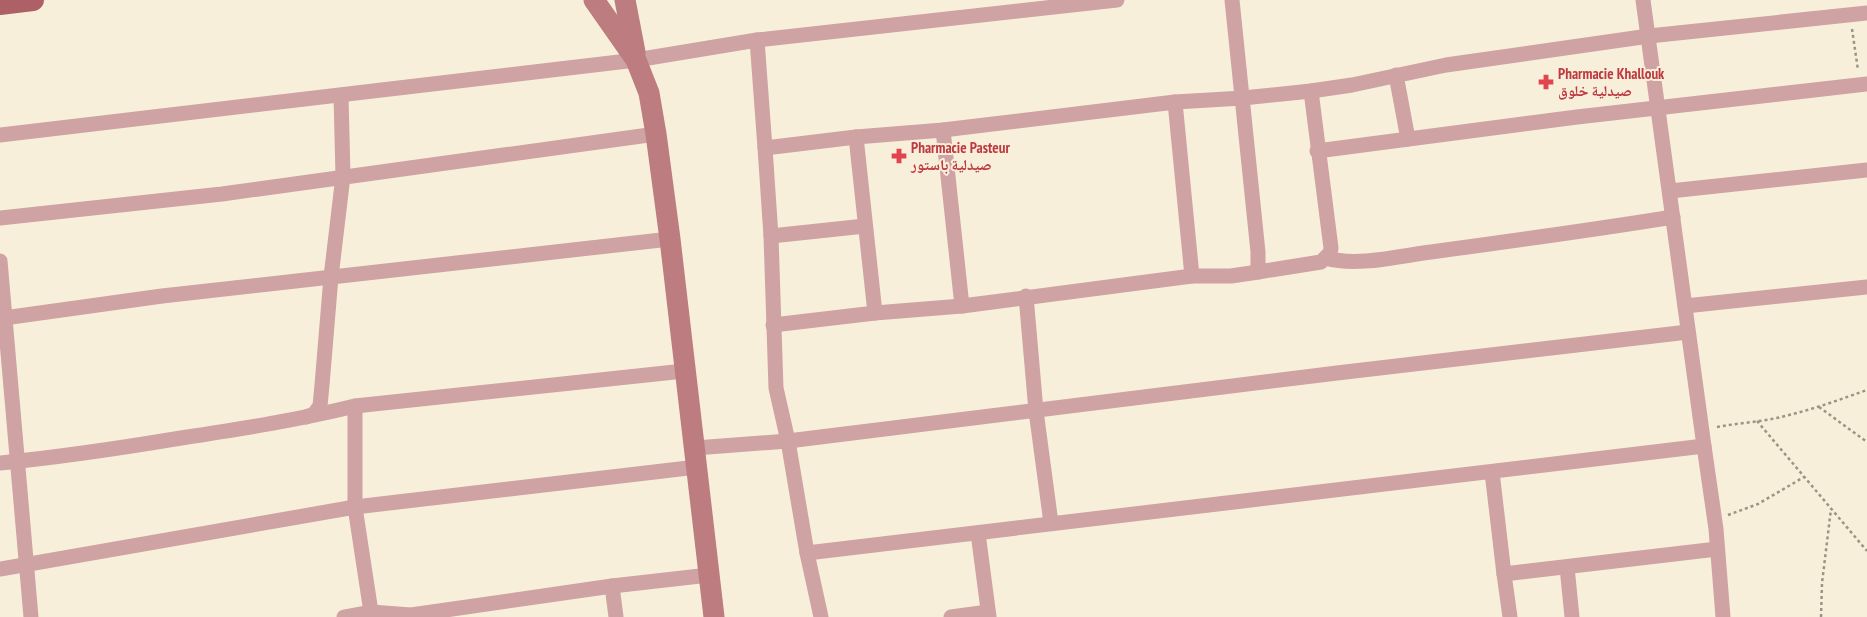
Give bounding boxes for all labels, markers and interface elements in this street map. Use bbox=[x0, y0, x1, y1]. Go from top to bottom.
place label: Pharmacie Khallouk صيدلية خلوق bbox=[1558, 64, 1665, 100]
pharmacy icon: Pharmacie Khallouk صيدلية خلوق bbox=[1537, 73, 1555, 91]
place label: Pharmacie Pasteur صيدلية باستور bbox=[910, 138, 1010, 174]
pharmacy icon: Pharmacie Pasteur صيدلية باستور bbox=[890, 147, 908, 165]

